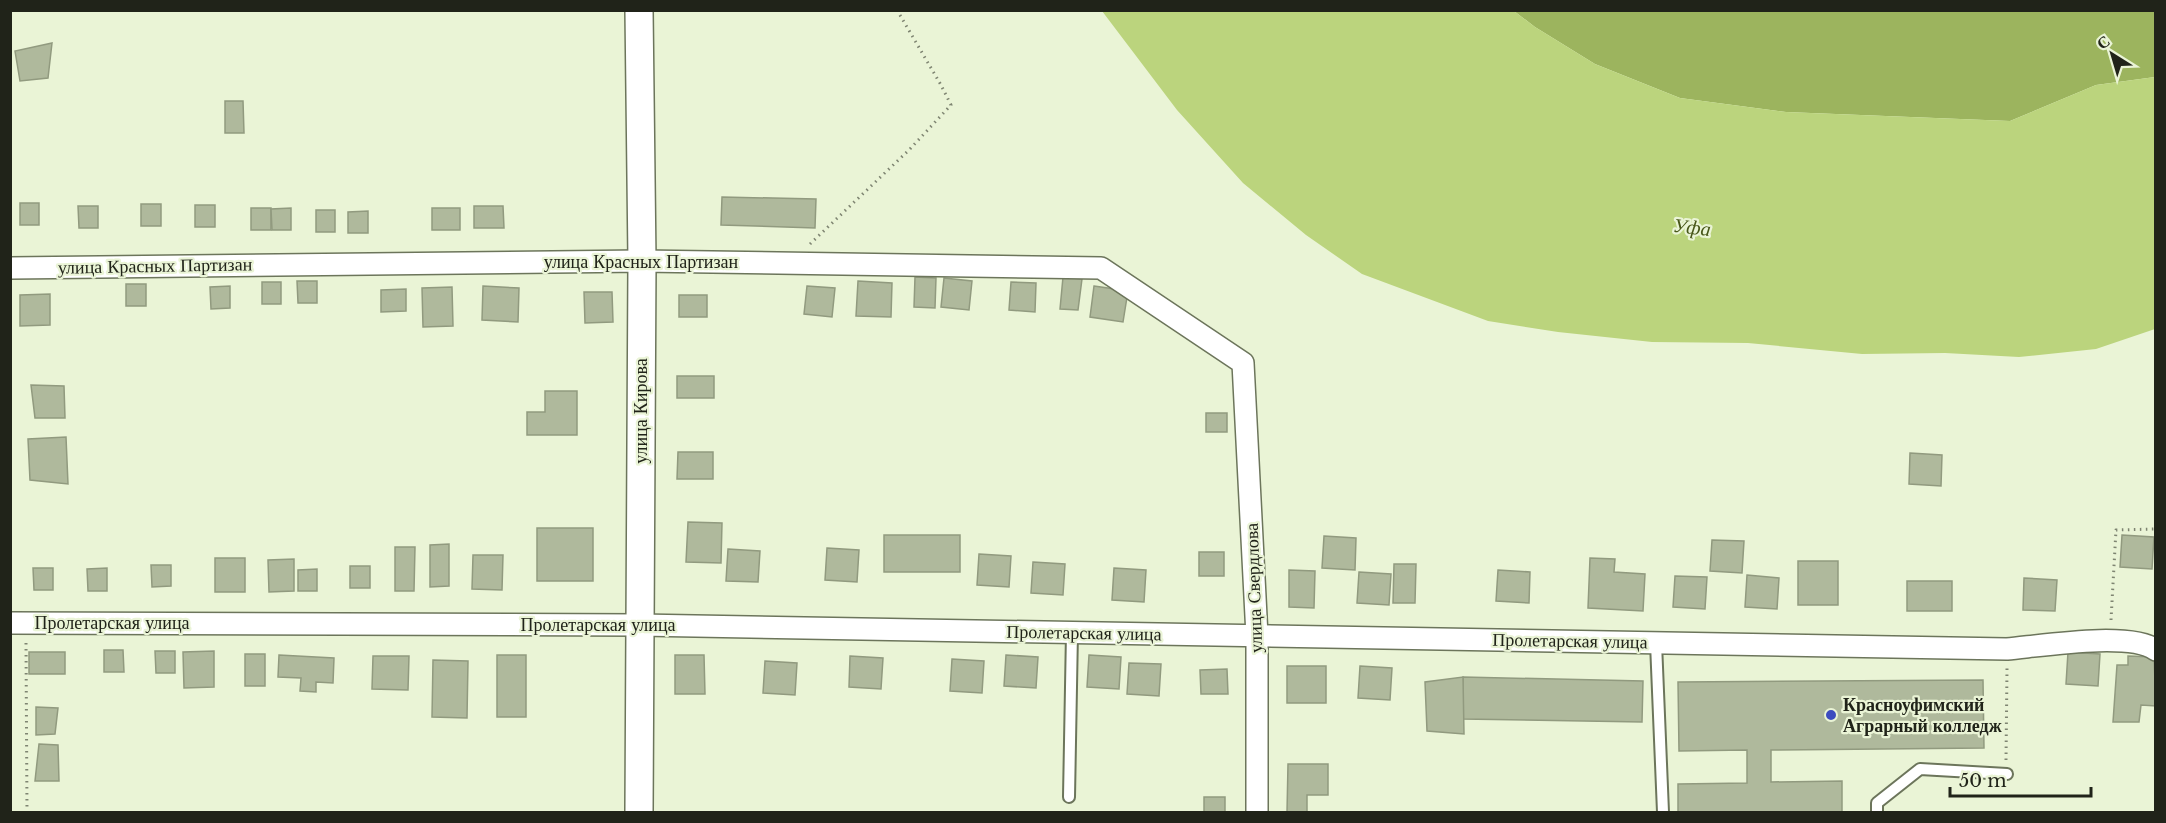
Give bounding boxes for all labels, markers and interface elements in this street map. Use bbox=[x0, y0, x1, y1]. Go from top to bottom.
north arrow bbox=[2082, 24, 2142, 84]
text: С bbox=[2092, 31, 2114, 53]
water label: Уфа bbox=[1672, 213, 1712, 241]
street label: улица Красных Партизан bbox=[544, 251, 739, 273]
street label: улица Красных Партизан bbox=[58, 253, 253, 279]
street label: улица Кирова bbox=[630, 358, 652, 464]
street label: улица Свердлова bbox=[1241, 523, 1267, 653]
street label: Пролетарская улица bbox=[34, 612, 190, 634]
street label: Пролетарская улица bbox=[520, 614, 676, 636]
street label: Пролетарская улица bbox=[1006, 621, 1162, 645]
street label: Пролетарская улица bbox=[1492, 629, 1648, 653]
place label: Красноуфимский Аграрный колледж bbox=[1843, 694, 2003, 737]
marker: Красноуфимский Аграрный колледж bbox=[1824, 708, 1838, 722]
scale bar bbox=[1950, 760, 2091, 798]
text: 50 m bbox=[1959, 770, 2007, 792]

